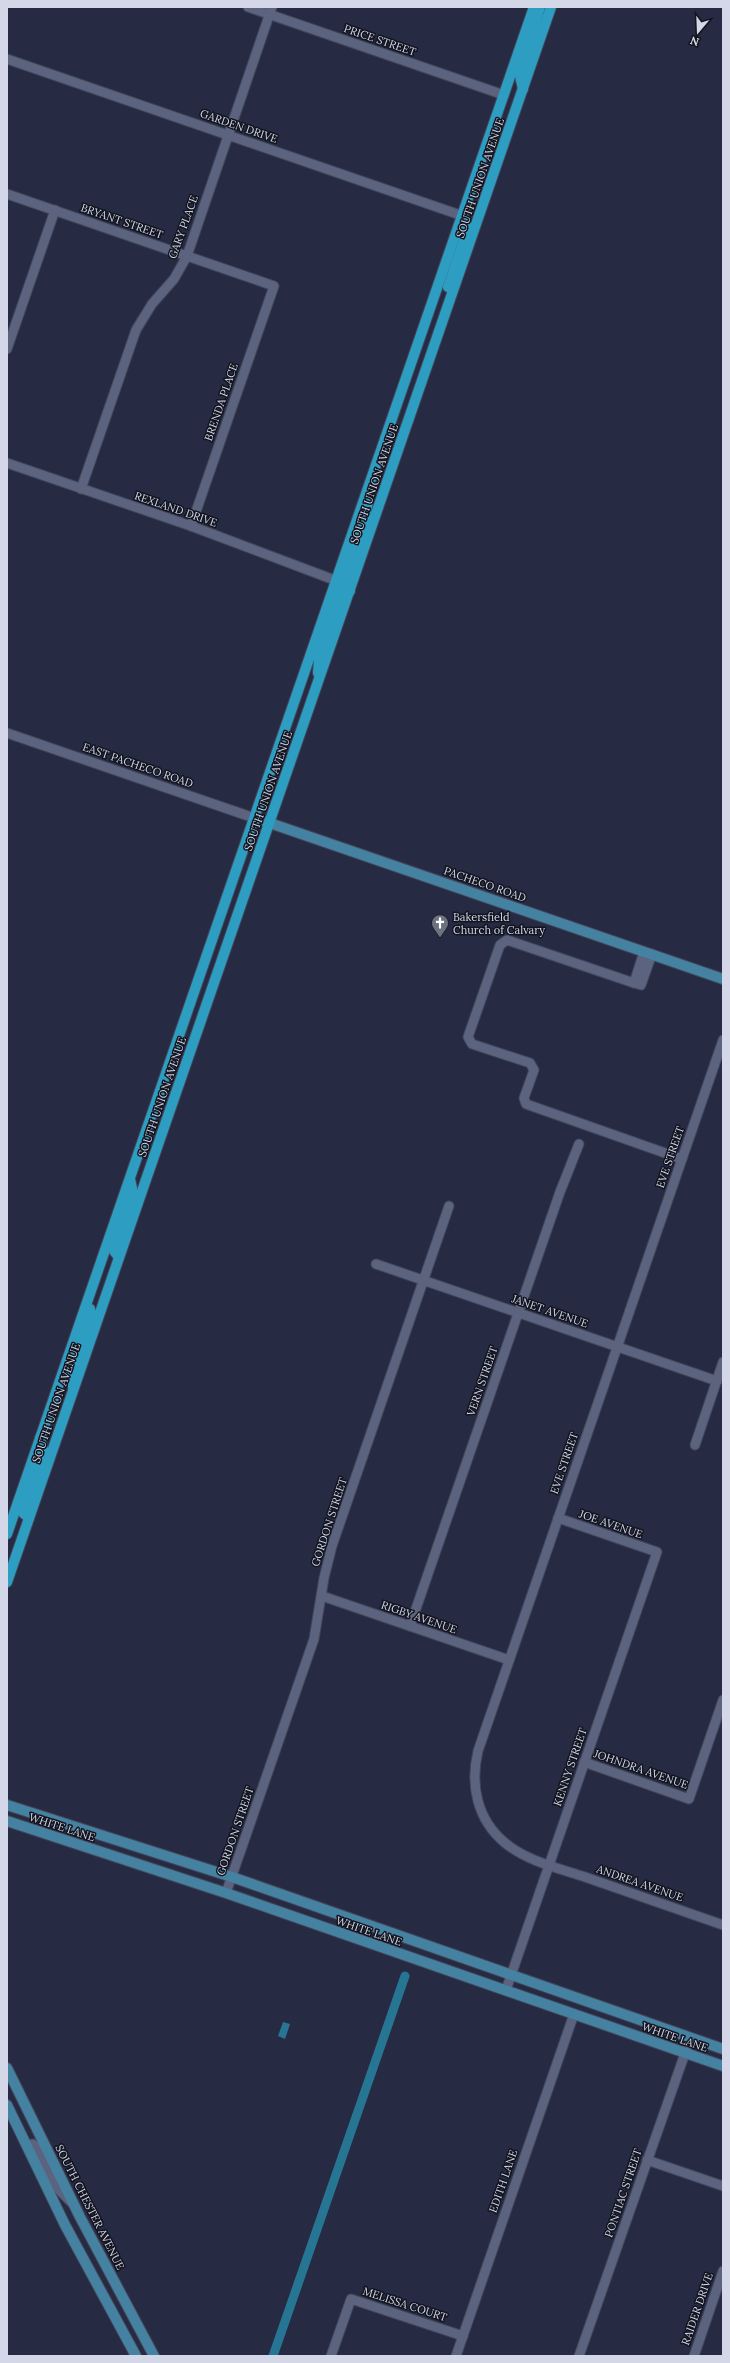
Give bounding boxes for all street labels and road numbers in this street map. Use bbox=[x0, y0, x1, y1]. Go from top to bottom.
street label: PRICE STREET bbox=[342, 21, 418, 59]
street label: GARDEN DRIVE bbox=[198, 106, 280, 146]
street label: SOUTH UNION AVENUE bbox=[453, 116, 507, 240]
street label: GARY PLACE bbox=[165, 193, 201, 261]
street label: BRYANT STREET bbox=[79, 200, 165, 242]
street label: BRENDA PLACE bbox=[201, 361, 241, 443]
street label: SOUTH UNION AVENUE bbox=[347, 422, 401, 546]
street label: REXLAND DRIVE bbox=[133, 488, 219, 530]
street label: SOUTH UNION AVENUE bbox=[241, 729, 295, 853]
street label: EAST PACHECO ROAD bbox=[81, 739, 195, 791]
street label: PACHECO ROAD bbox=[442, 863, 528, 905]
street label: SOUTH UNION AVENUE bbox=[135, 1035, 189, 1159]
street label: EVE STREET bbox=[653, 1124, 687, 1190]
street label: JANET AVENUE bbox=[509, 1291, 590, 1331]
street label: SOUTH UNION AVENUE bbox=[29, 1341, 83, 1465]
street label: VERN STREET bbox=[463, 1344, 501, 1419]
street label: EVE STREET bbox=[547, 1430, 581, 1496]
street label: GORDON STREET bbox=[308, 1476, 350, 1568]
street label: JOE AVENUE bbox=[576, 1506, 645, 1541]
street label: RIGBY AVENUE bbox=[379, 1597, 459, 1637]
street label: KENNY STREET bbox=[550, 1726, 590, 1808]
street label: JOHNDRA AVENUE bbox=[591, 1746, 690, 1792]
street label: GORDON STREET bbox=[213, 1785, 257, 1877]
street label: WHITE LANE bbox=[27, 1810, 97, 1844]
street label: ANDREA AVENUE bbox=[594, 1861, 685, 1904]
street label: WHITE LANE bbox=[334, 1913, 404, 1949]
street label: WHITE LANE bbox=[640, 2019, 710, 2055]
street label: SOUTH CHESTER AVENUE bbox=[52, 2142, 128, 2272]
street label: EDITH LANE bbox=[486, 2147, 520, 2214]
street label: PONTIAC STREET bbox=[601, 2147, 645, 2239]
street label: RAIDER DRIVE bbox=[678, 2271, 716, 2347]
street label: MELISSA COURT bbox=[361, 2284, 449, 2324]

